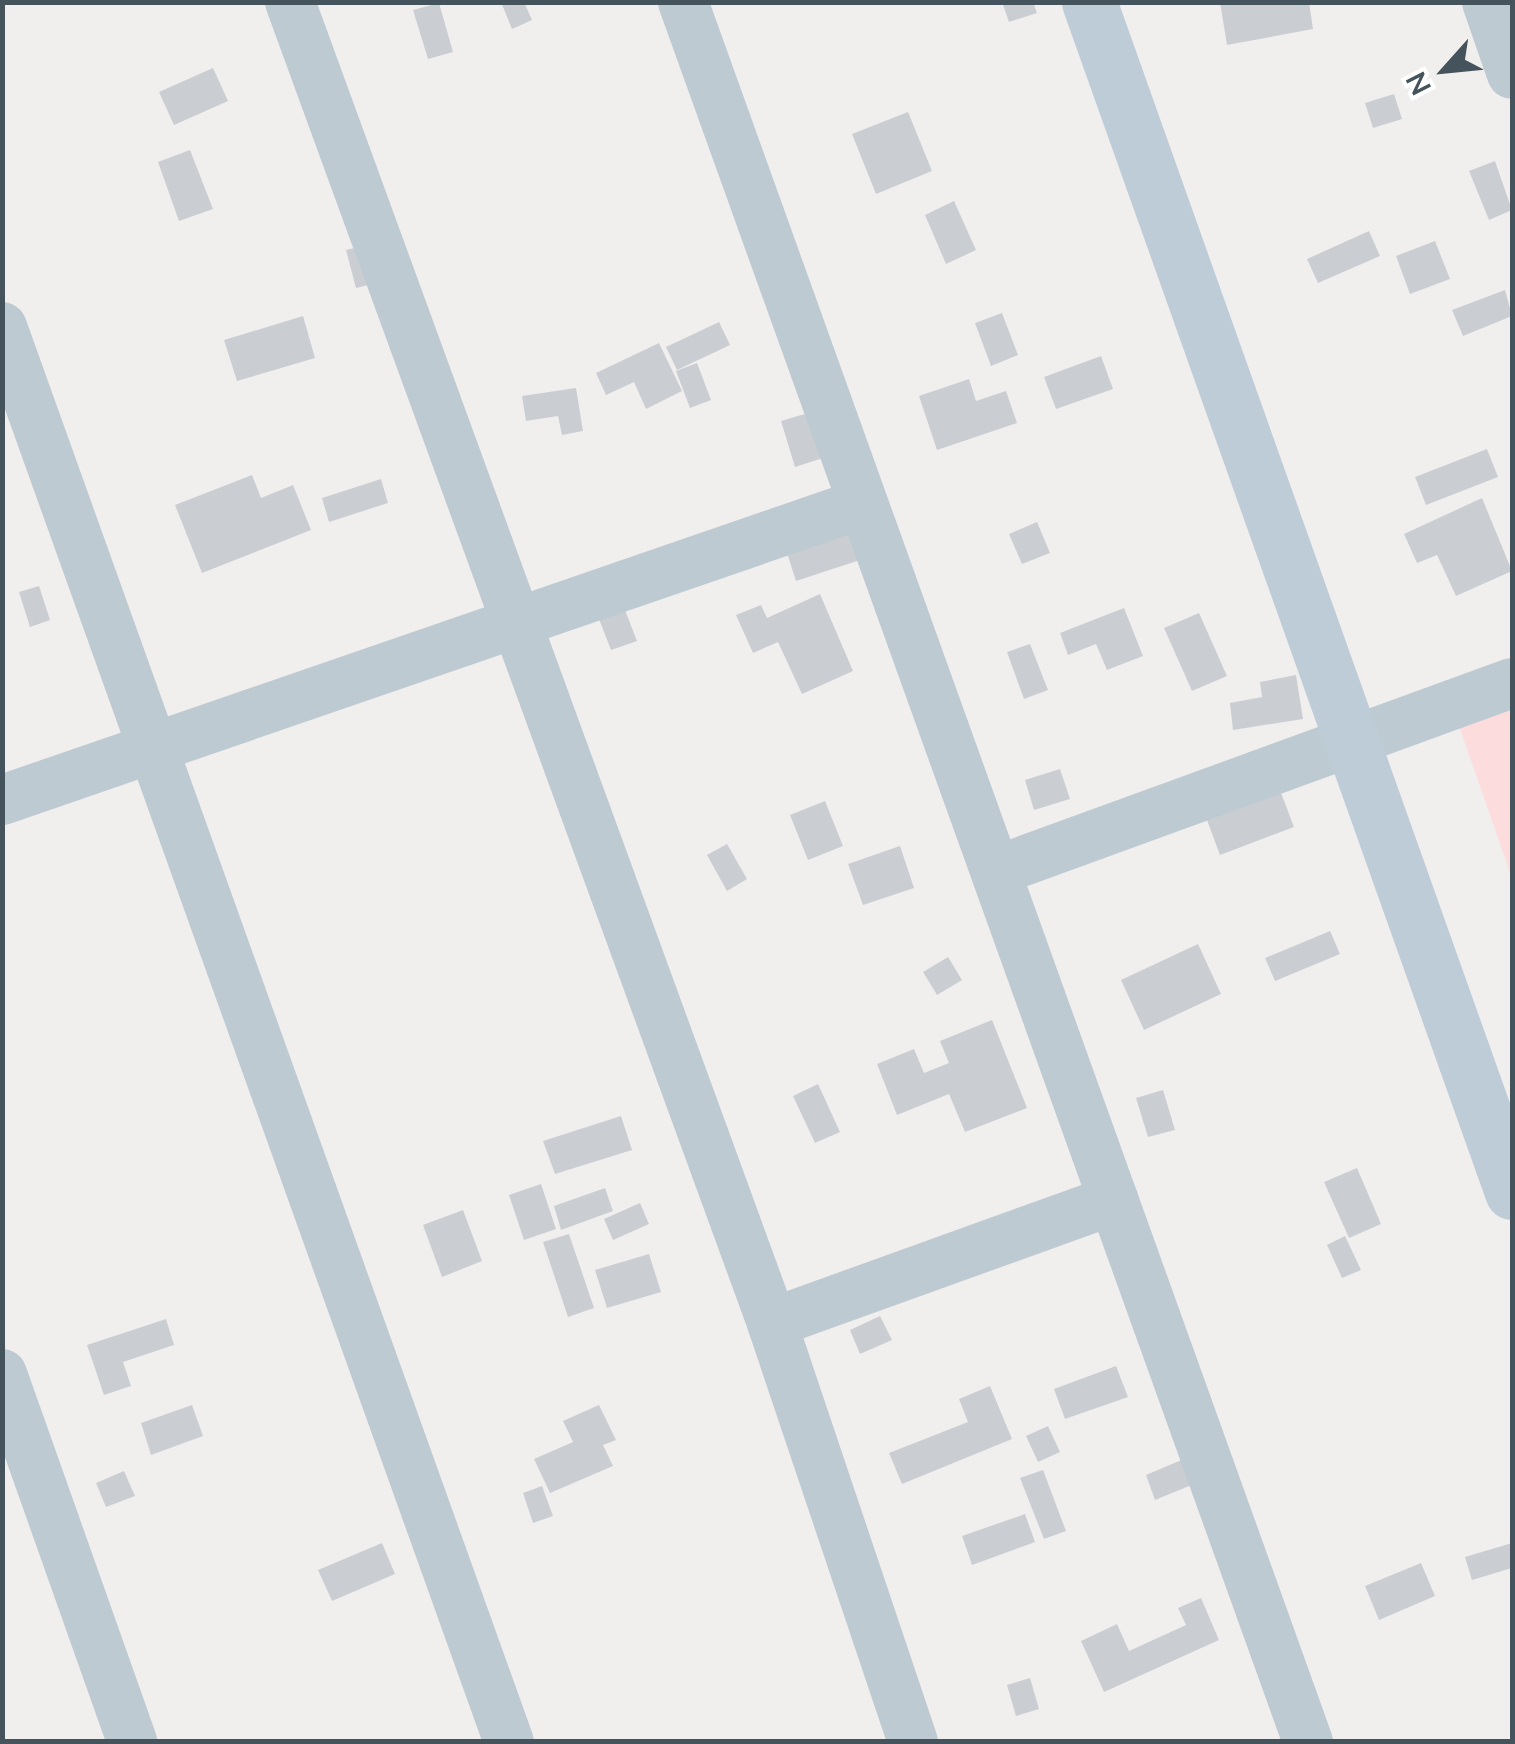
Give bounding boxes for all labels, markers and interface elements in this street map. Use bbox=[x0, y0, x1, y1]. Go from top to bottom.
north arrow bbox=[1395, 20, 1495, 120]
text: N bbox=[1397, 66, 1438, 101]

